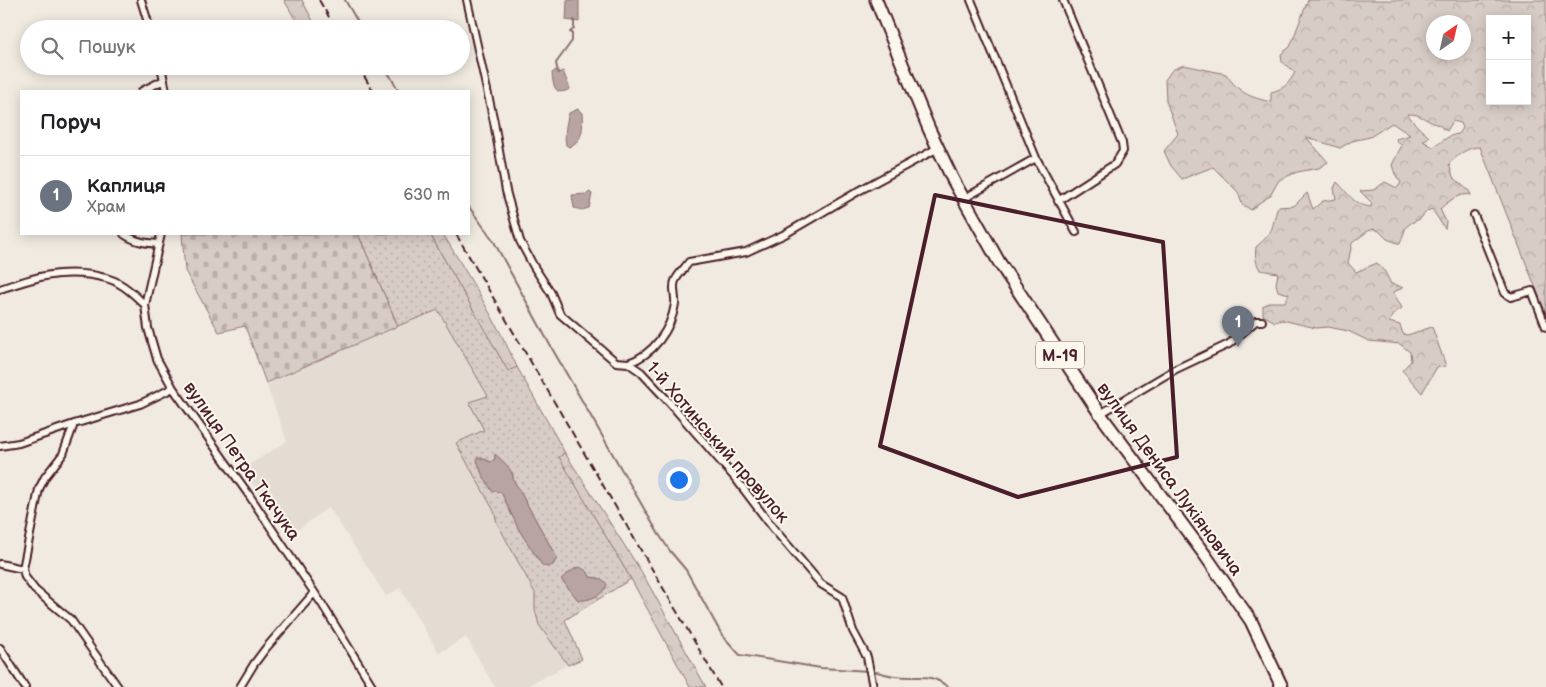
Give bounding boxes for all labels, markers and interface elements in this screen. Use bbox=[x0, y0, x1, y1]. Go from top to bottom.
north arrow bbox=[1426, 15, 1471, 60]
map controls bbox=[1486, 15, 1531, 105]
button: + bbox=[1486, 15, 1531, 60]
search box bbox=[20, 20, 470, 75]
icon: search bbox=[38, 34, 66, 62]
text: Пошук bbox=[78, 36, 136, 59]
button: − bbox=[1486, 60, 1531, 105]
text: Поруч bbox=[40, 110, 101, 135]
text: Каплиця bbox=[87, 175, 166, 198]
text: 1 bbox=[53, 186, 59, 205]
text: 630 m bbox=[403, 186, 450, 205]
text: Храм bbox=[87, 198, 126, 217]
pin: 1 bbox=[1222, 306, 1254, 347]
road number: М-19 bbox=[1036, 342, 1084, 368]
street label: 1-й Хотинський провулок bbox=[642, 357, 794, 527]
street label: вулиця Петра Ткачука bbox=[179, 378, 305, 545]
street label: вулиця Дениса Лукіяновича bbox=[1092, 379, 1247, 580]
your location bbox=[666, 467, 692, 493]

